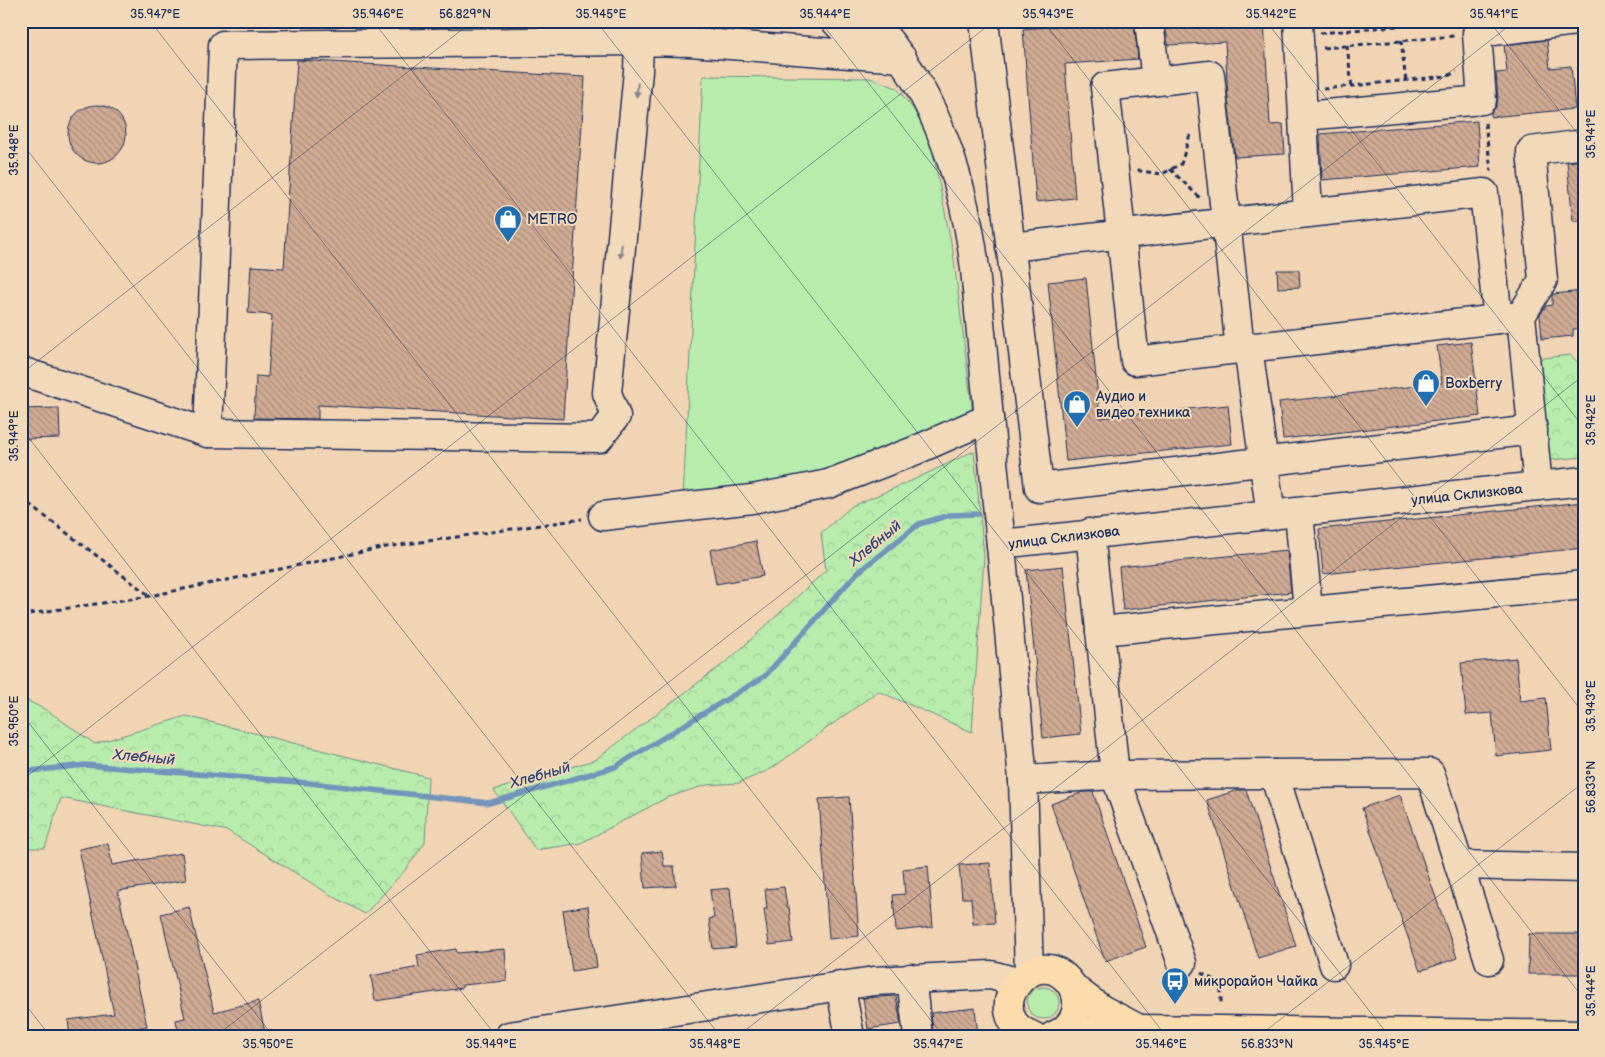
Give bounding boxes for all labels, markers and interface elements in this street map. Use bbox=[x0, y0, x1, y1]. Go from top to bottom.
text: 35.947°E bbox=[130, 7, 180, 22]
text: 35.946°E bbox=[352, 7, 404, 22]
text: 56.829°N bbox=[439, 7, 491, 22]
text: 35.945°E bbox=[575, 7, 627, 22]
text: 35.944°E bbox=[799, 7, 851, 22]
text: 35.943°E bbox=[1022, 7, 1074, 22]
text: 35.942°E bbox=[1246, 7, 1297, 22]
text: 35.941°E bbox=[1470, 7, 1519, 22]
one-way arrow bbox=[632, 82, 640, 98]
text: 35.941°E bbox=[1584, 109, 1599, 158]
text: 35.948°E bbox=[7, 124, 22, 176]
shop icon: METRO bbox=[493, 204, 523, 243]
place label: METRO bbox=[527, 211, 578, 228]
one-way arrow bbox=[617, 244, 625, 260]
shop icon: Boxberry bbox=[1411, 368, 1441, 407]
place label: Boxberry bbox=[1445, 375, 1503, 392]
place label: Аудио и видео техника bbox=[1095, 388, 1191, 421]
shop icon: Аудио и видео техника bbox=[1062, 389, 1092, 428]
text: 35.942°E bbox=[1584, 394, 1599, 446]
text: 35.949°E bbox=[7, 410, 22, 462]
street label: улица Склизкова bbox=[1410, 480, 1524, 509]
water label: Хлебный bbox=[844, 516, 906, 571]
street label: улица Склизкова bbox=[1007, 522, 1121, 553]
text: 35.943°E bbox=[1584, 680, 1599, 732]
text: 35.950°E bbox=[7, 695, 22, 746]
water label: Хлебный bbox=[111, 745, 176, 770]
water label: Хлебный bbox=[507, 758, 573, 793]
text: 56.833°N bbox=[1584, 761, 1599, 813]
text: 35.944°E bbox=[1584, 965, 1599, 1017]
bus stop icon: микрорайон Чайка bbox=[1160, 966, 1190, 1005]
place label: микрорайон Чайка bbox=[1194, 973, 1319, 990]
text: 35.950°E bbox=[243, 1037, 294, 1052]
text: 35.949°E bbox=[465, 1037, 517, 1052]
text: 35.948°E bbox=[689, 1037, 741, 1052]
text: 35.947°E bbox=[913, 1037, 963, 1052]
text: 35.946°E bbox=[1135, 1037, 1187, 1052]
text: 56.833°N bbox=[1241, 1037, 1293, 1052]
text: 35.945°E bbox=[1358, 1037, 1410, 1052]

